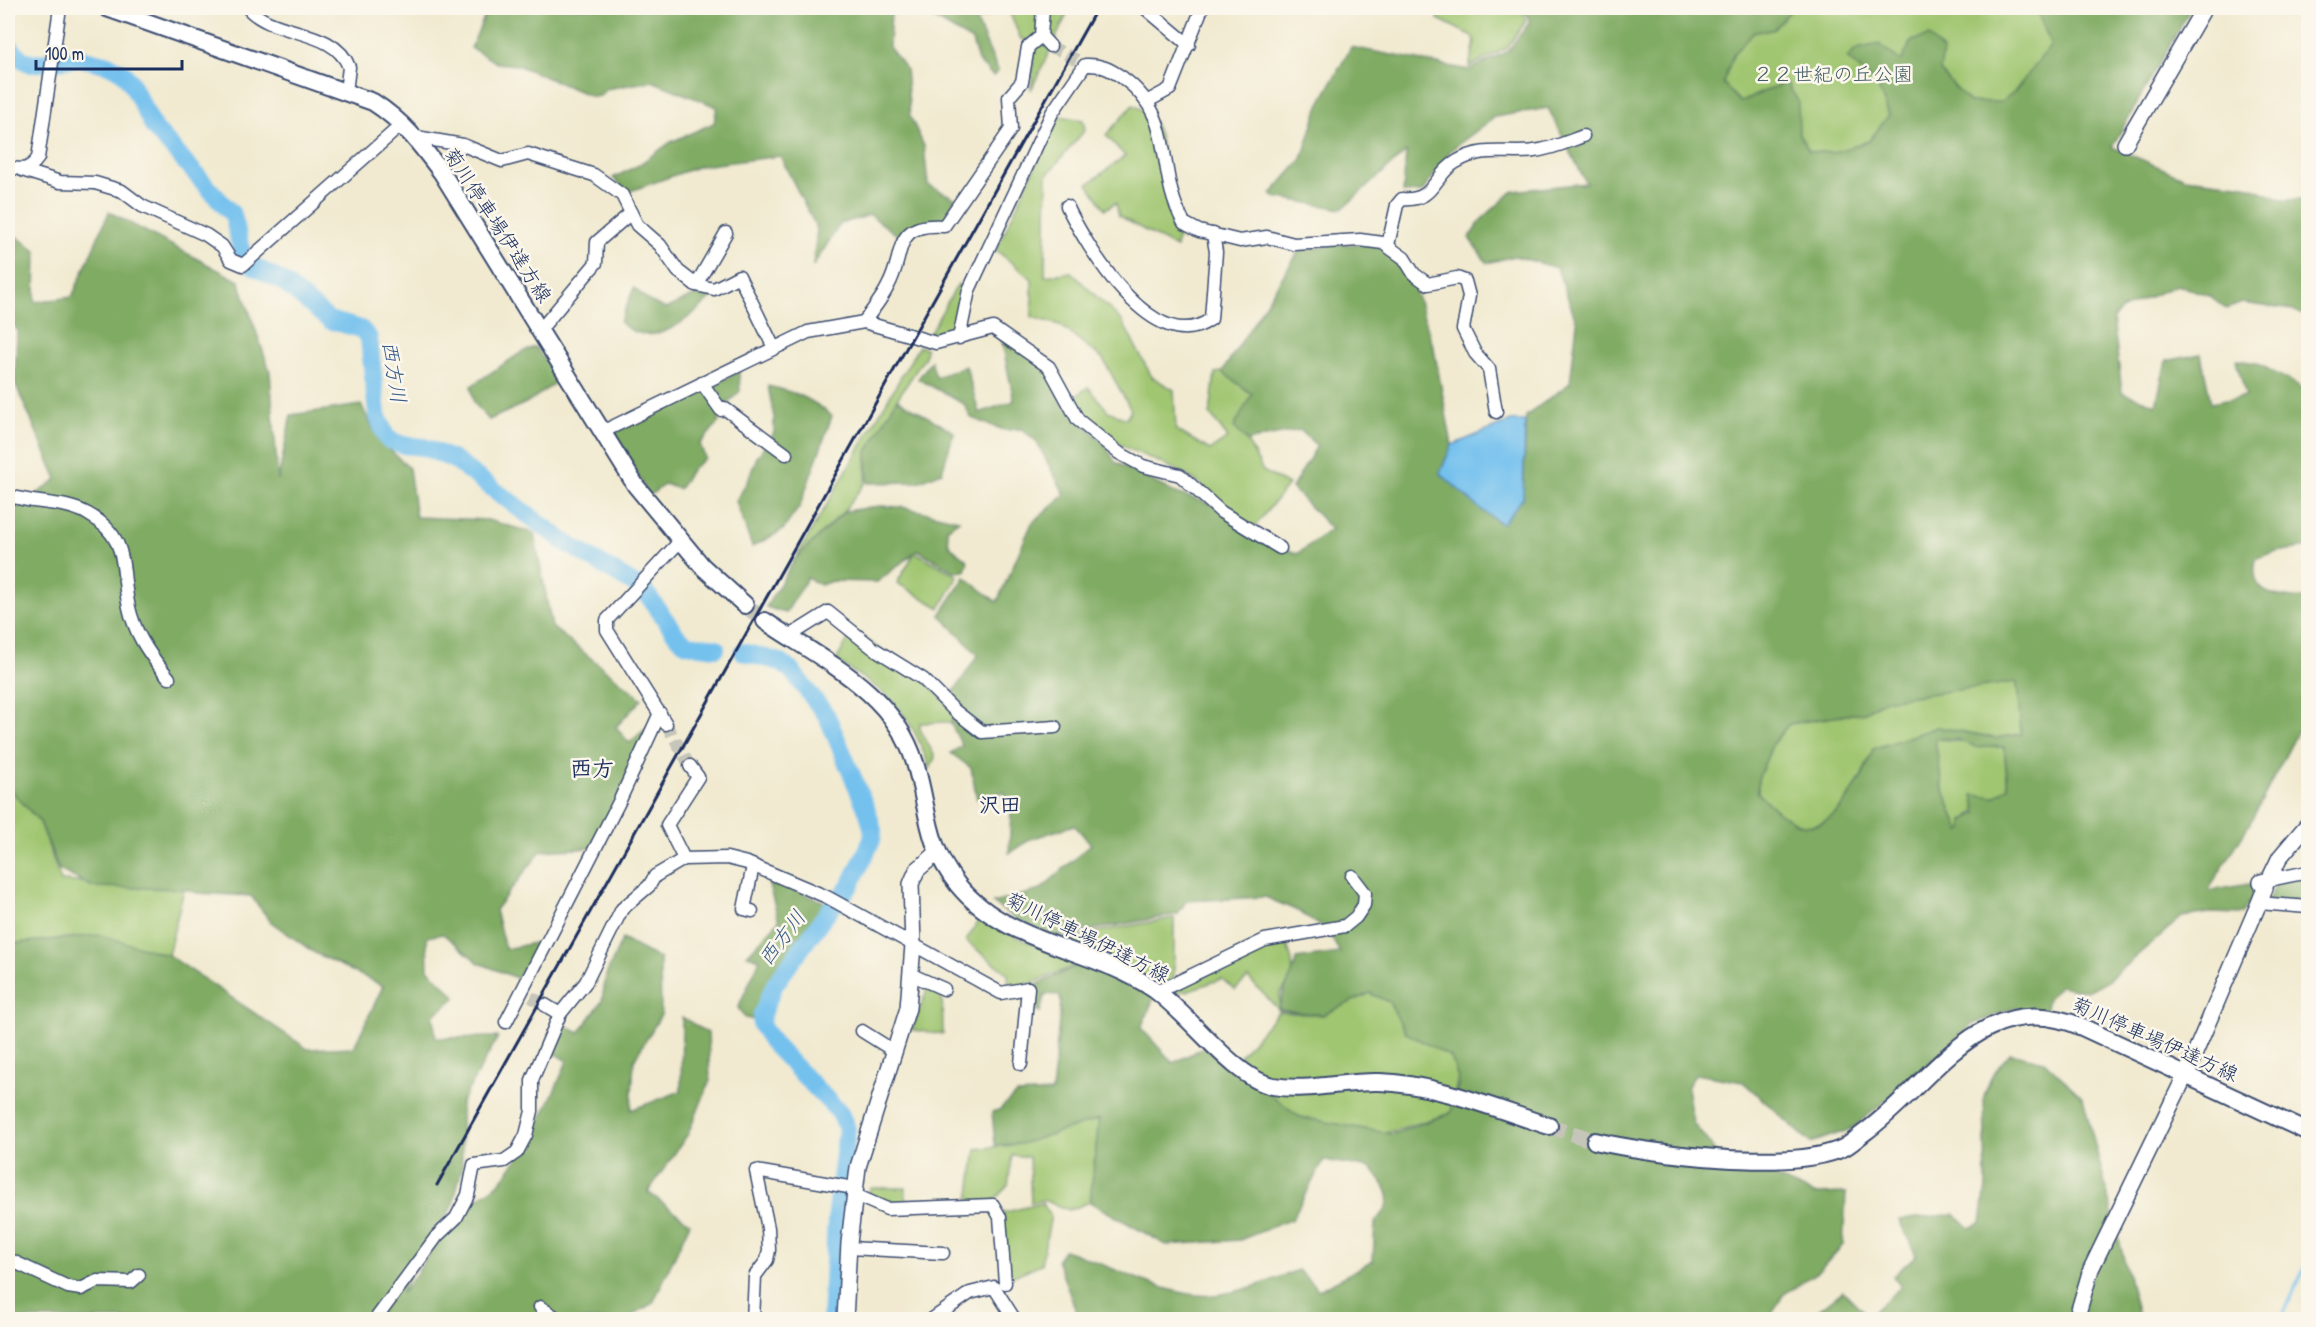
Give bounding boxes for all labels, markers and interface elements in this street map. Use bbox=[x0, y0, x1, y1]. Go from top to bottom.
scale bar bbox=[36, 33, 182, 71]
text: 100 m bbox=[45, 41, 84, 66]
park label: ２２世紀の丘公園 bbox=[1753, 60, 1913, 87]
street label: 菊川停車場伊達方線 bbox=[438, 142, 559, 308]
water label: 西方川 bbox=[375, 339, 414, 405]
district label: 西方 bbox=[570, 753, 614, 783]
district label: 沢田 bbox=[979, 790, 1021, 819]
street label: 菊川停車場伊達方線 bbox=[1001, 885, 1175, 988]
water label: 西方川 bbox=[751, 904, 812, 972]
street label: 菊川停車場伊達方線 bbox=[2067, 990, 2243, 1087]

